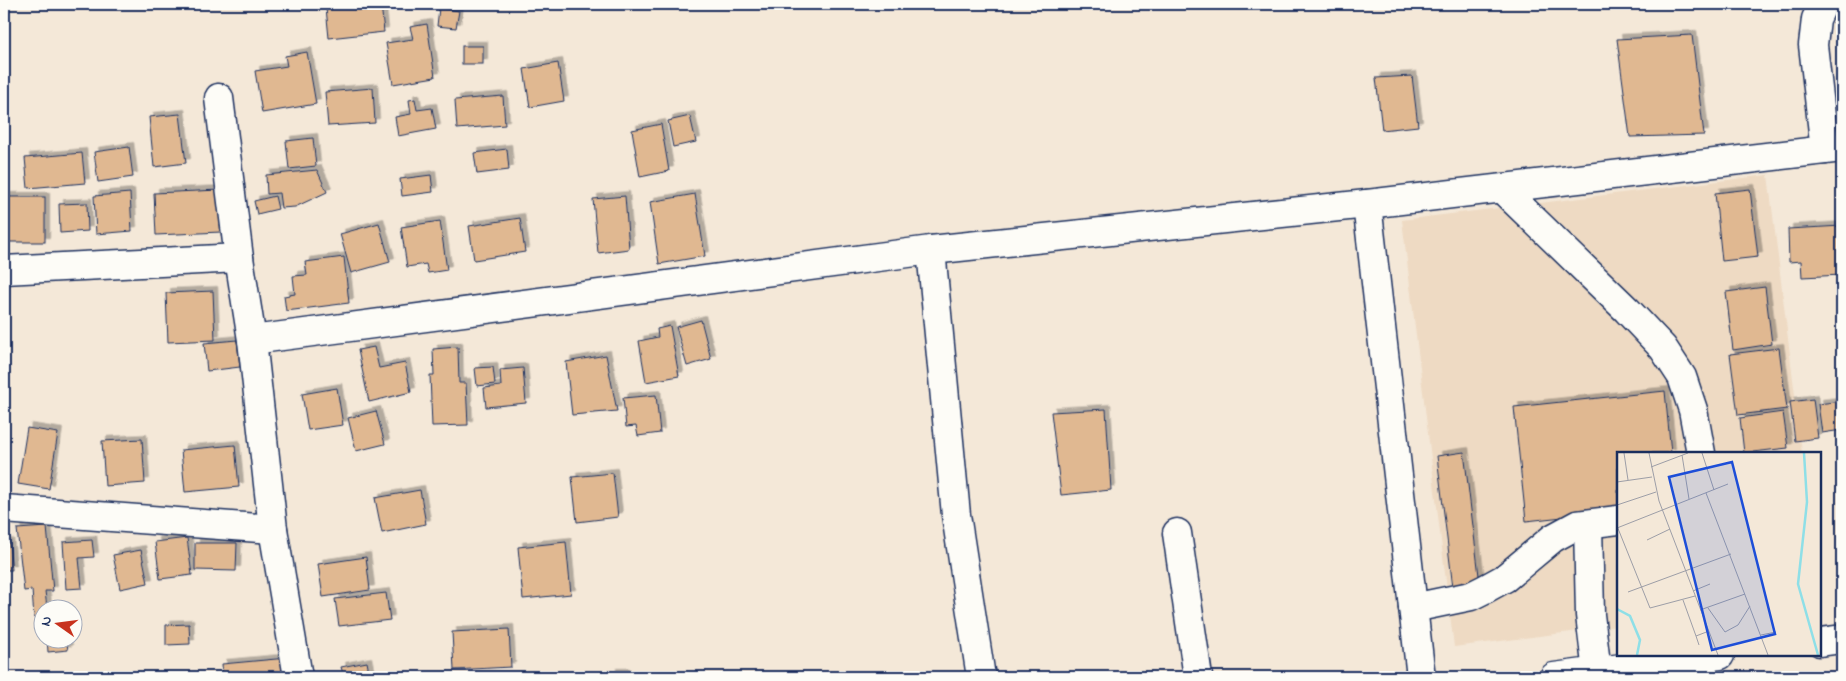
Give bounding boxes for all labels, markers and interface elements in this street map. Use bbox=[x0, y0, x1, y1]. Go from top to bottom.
inset map bbox=[1617, 452, 1821, 656]
north arrow bbox=[32, 598, 82, 648]
text: N bbox=[36, 614, 58, 628]

